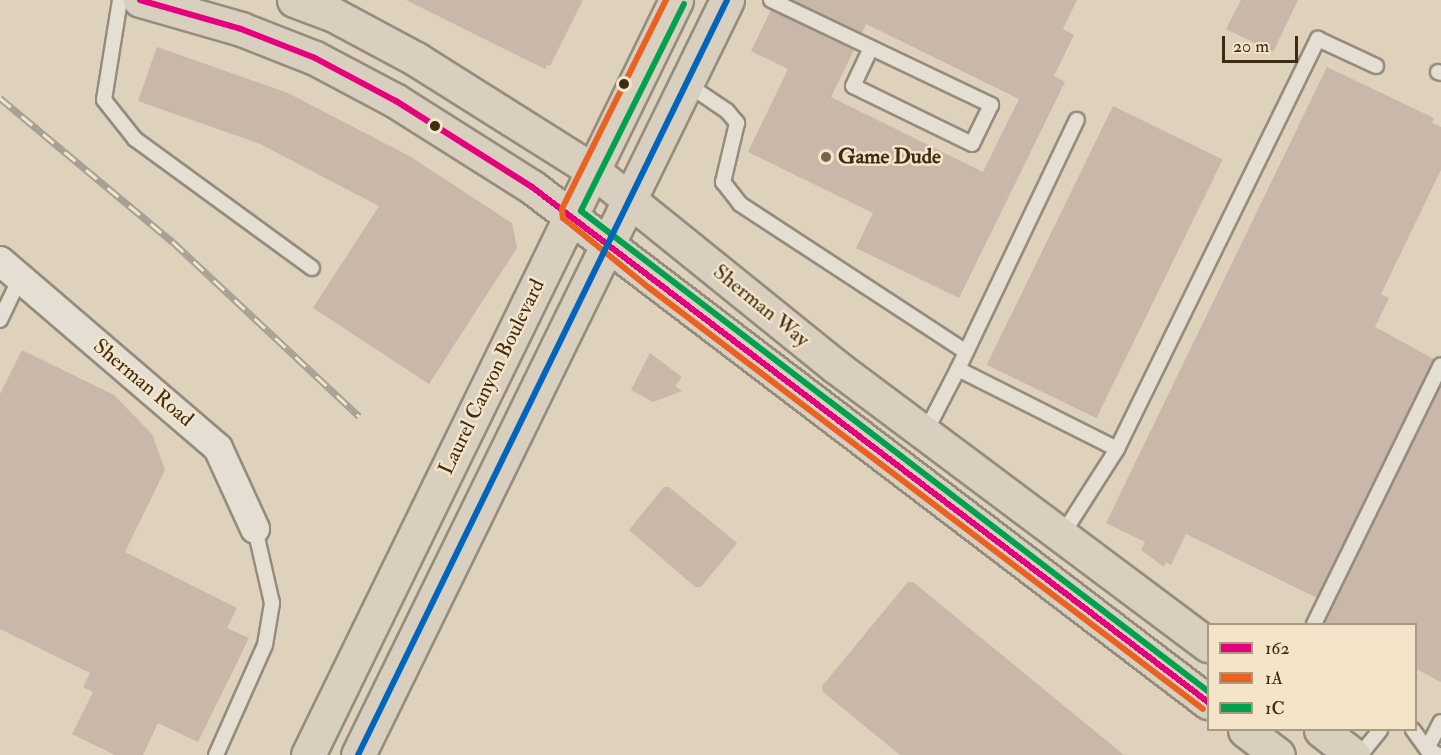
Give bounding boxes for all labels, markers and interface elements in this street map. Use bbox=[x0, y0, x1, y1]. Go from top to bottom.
scale bar bbox=[1225, 24, 1302, 62]
text: 20 m bbox=[1233, 35, 1269, 58]
unlabelled marker bbox=[618, 78, 630, 90]
unlabelled marker bbox=[429, 120, 441, 132]
place label: Game Dude bbox=[838, 144, 941, 170]
marker: Game Dude bbox=[819, 150, 833, 164]
street label: Sherman Way bbox=[708, 260, 814, 352]
street label: Laurel Canyon Boulevard bbox=[434, 275, 550, 479]
street label: Sherman Road bbox=[88, 334, 198, 432]
legend bbox=[1207, 623, 1417, 731]
text: 162 bbox=[1265, 637, 1290, 660]
text: 1A bbox=[1265, 667, 1283, 690]
text: 1C bbox=[1265, 697, 1285, 720]

